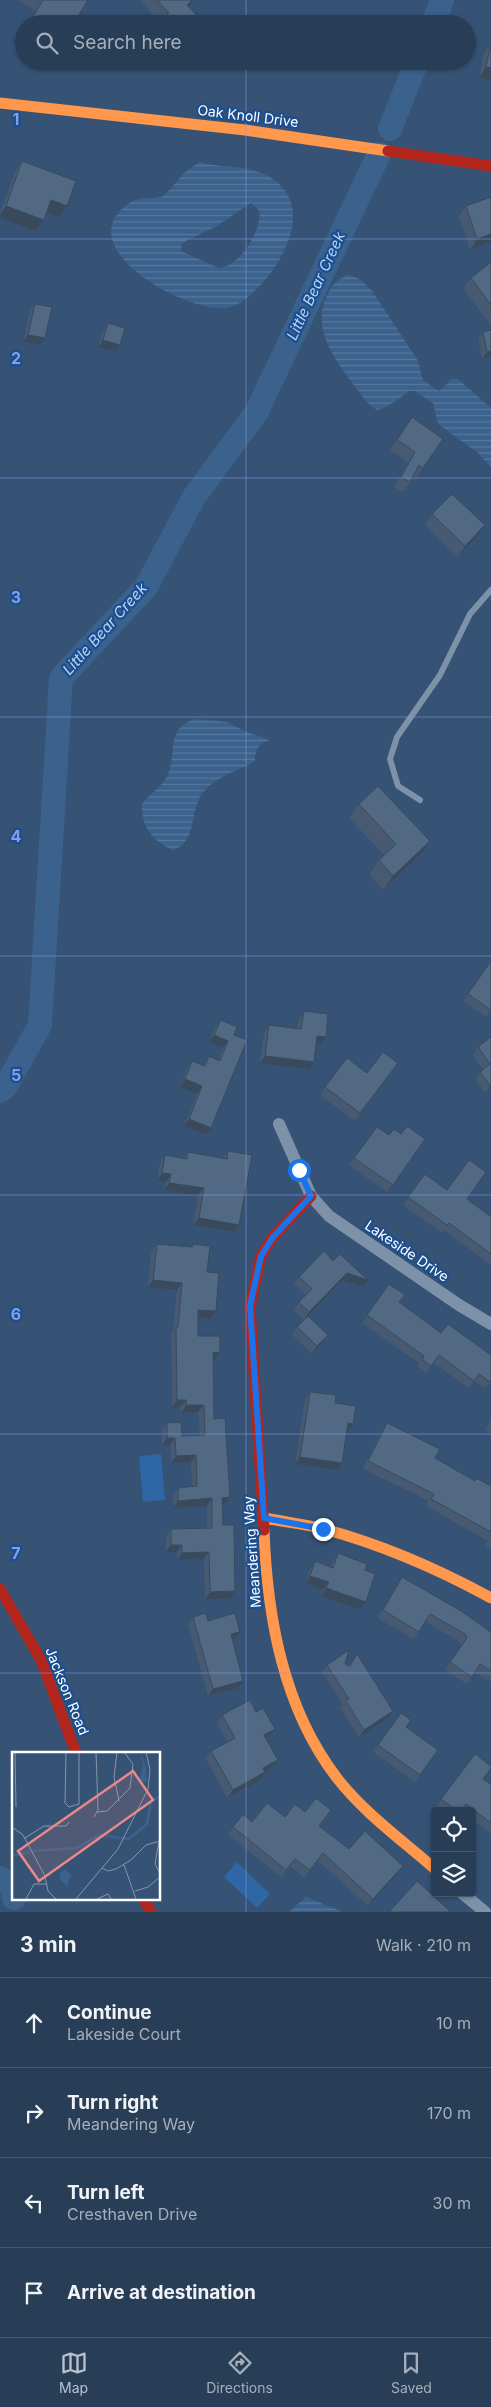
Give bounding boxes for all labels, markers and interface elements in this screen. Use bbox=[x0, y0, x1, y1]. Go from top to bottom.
search box bbox=[15, 15, 476, 70]
icon: search bbox=[33, 29, 61, 57]
text: Search here bbox=[73, 31, 182, 54]
street label: Oak Knoll Drive bbox=[197, 101, 300, 130]
text: 1 bbox=[13, 109, 19, 129]
water label: Little Bear Creek bbox=[282, 228, 349, 343]
text: 2 bbox=[11, 348, 21, 368]
water label: Little Bear Creek bbox=[58, 578, 152, 679]
text: 3 bbox=[11, 587, 21, 607]
text: 4 bbox=[11, 826, 22, 846]
text: 5 bbox=[11, 1065, 21, 1085]
route start bbox=[288, 1159, 311, 1182]
street label: Lakeside Drive bbox=[362, 1216, 452, 1285]
text: 6 bbox=[11, 1304, 21, 1324]
street label: Meandering Way bbox=[239, 1495, 264, 1609]
route end bbox=[312, 1518, 335, 1541]
text: 7 bbox=[11, 1543, 21, 1563]
street label: Jackson Road bbox=[42, 1644, 93, 1737]
inset map bbox=[12, 1752, 160, 1900]
map controls bbox=[431, 1807, 476, 1897]
button: locate bbox=[431, 1807, 476, 1852]
button: layers bbox=[431, 1852, 476, 1897]
text: 3 min bbox=[20, 1932, 76, 1957]
text: Walk · 210 m bbox=[376, 1935, 471, 1955]
text: Continue bbox=[67, 2001, 152, 2024]
icon: ahead bbox=[20, 2009, 48, 2037]
text: 10 m bbox=[436, 2013, 471, 2033]
text: Lakeside Court bbox=[67, 2024, 181, 2044]
text: Turn right bbox=[67, 2091, 158, 2114]
icon: right bbox=[20, 2099, 48, 2127]
text: 170 m bbox=[427, 2103, 471, 2123]
text: Meandering Way bbox=[67, 2114, 195, 2134]
text: Turn left bbox=[67, 2181, 145, 2204]
icon: left bbox=[20, 2189, 48, 2217]
text: 30 m bbox=[433, 2193, 471, 2213]
text: Cresthaven Drive bbox=[67, 2204, 197, 2224]
icon: arrive bbox=[20, 2279, 48, 2307]
text: Arrive at destination bbox=[67, 2281, 256, 2304]
tab: Map bbox=[59, 2349, 88, 2396]
tab: Directions bbox=[206, 2349, 273, 2396]
tab: Saved bbox=[391, 2349, 432, 2396]

